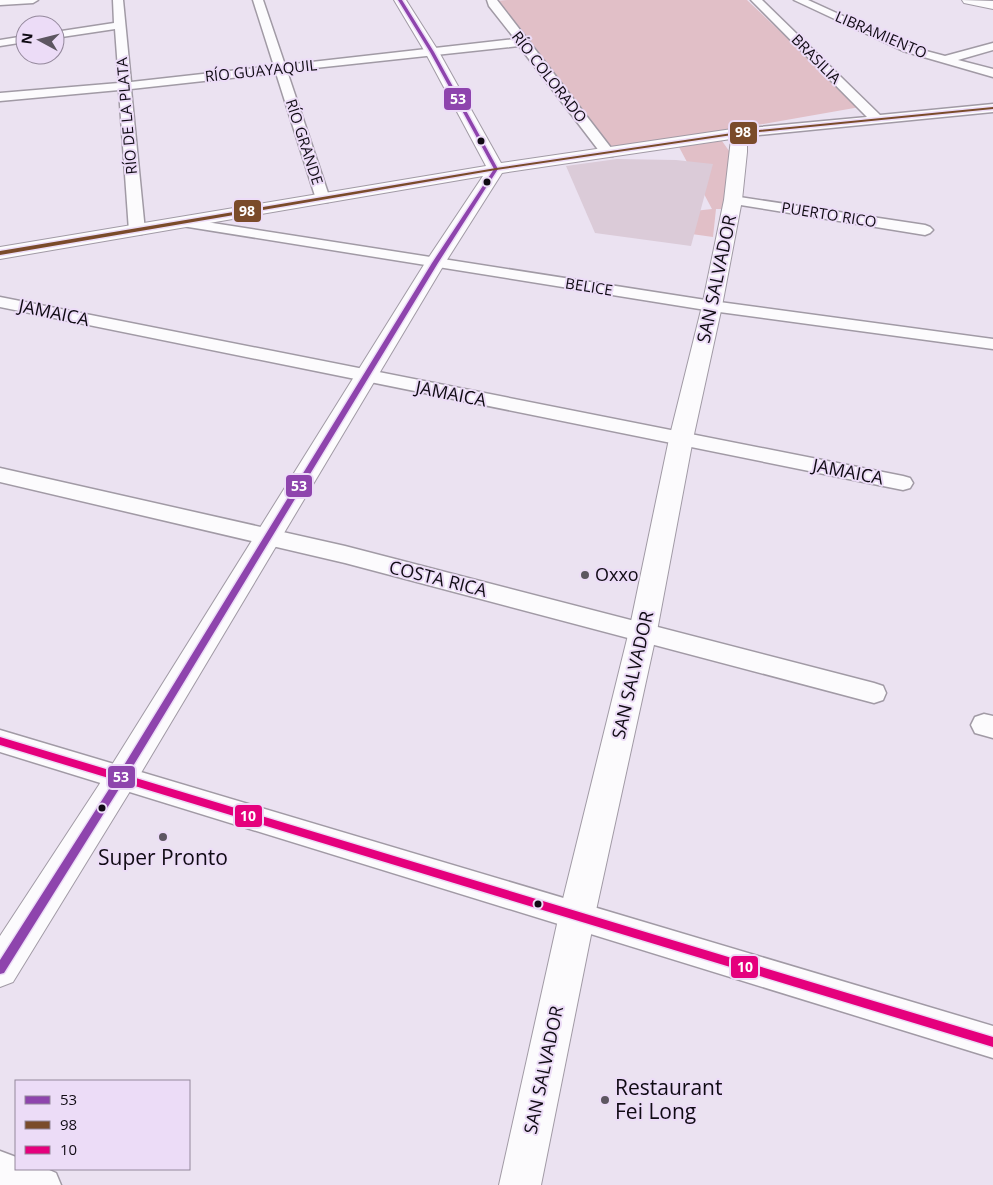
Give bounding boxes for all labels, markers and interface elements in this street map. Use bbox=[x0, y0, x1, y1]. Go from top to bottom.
street label: LIBRAMIENTO bbox=[833, 6, 930, 62]
north arrow bbox=[15, 15, 65, 65]
street label: RÍO COLORADO bbox=[508, 27, 592, 126]
street label: BRASILIA bbox=[788, 29, 846, 88]
text: N bbox=[16, 32, 37, 45]
street label: RÍO GUAYAQUIL bbox=[204, 54, 318, 86]
street label: RÍO DE LA PLATA bbox=[111, 56, 141, 175]
line badge: 53 bbox=[443, 87, 472, 111]
text: 53 bbox=[450, 89, 466, 108]
street label: RÍO GRANDE bbox=[282, 96, 328, 187]
line badge: 98 bbox=[729, 121, 758, 145]
text: 98 bbox=[735, 122, 751, 141]
unlabelled marker bbox=[476, 136, 486, 146]
unlabelled marker bbox=[482, 177, 492, 187]
street label: PUERTO RICO bbox=[780, 197, 878, 231]
line badge: 98 bbox=[233, 199, 262, 223]
text: 98 bbox=[239, 201, 255, 220]
street label: SAN SALVADOR bbox=[691, 213, 741, 345]
street label: BELICE bbox=[564, 272, 614, 300]
street label: JAMAICA bbox=[15, 292, 92, 331]
street label: JAMAICA bbox=[412, 374, 489, 412]
street label: JAMAICA bbox=[809, 452, 886, 490]
line badge: 53 bbox=[285, 474, 313, 498]
text: 53 bbox=[291, 476, 307, 495]
street label: COSTA RICA bbox=[387, 554, 490, 602]
place label: Oxxo bbox=[595, 562, 639, 586]
marker: Oxxo bbox=[579, 569, 591, 581]
street label: SAN SALVADOR bbox=[606, 609, 658, 741]
line badge: 53 bbox=[107, 765, 136, 789]
text: 53 bbox=[113, 767, 129, 786]
unlabelled marker bbox=[97, 803, 107, 813]
line badge: 10 bbox=[234, 804, 263, 828]
text: 10 bbox=[240, 806, 256, 825]
marker: Super Pronto bbox=[157, 831, 169, 843]
place label: Super Pronto bbox=[98, 843, 228, 871]
unlabelled marker bbox=[533, 899, 543, 909]
line badge: 10 bbox=[730, 955, 759, 979]
text: 10 bbox=[737, 957, 753, 976]
street label: SAN SALVADOR bbox=[518, 1004, 568, 1136]
place label: Restaurant Fei Long bbox=[615, 1073, 722, 1125]
legend bbox=[15, 1080, 190, 1170]
text: 53 bbox=[60, 1089, 77, 1109]
marker: Restaurant Fei Long bbox=[599, 1094, 611, 1106]
text: 98 bbox=[60, 1114, 77, 1134]
text: 10 bbox=[60, 1139, 77, 1159]

